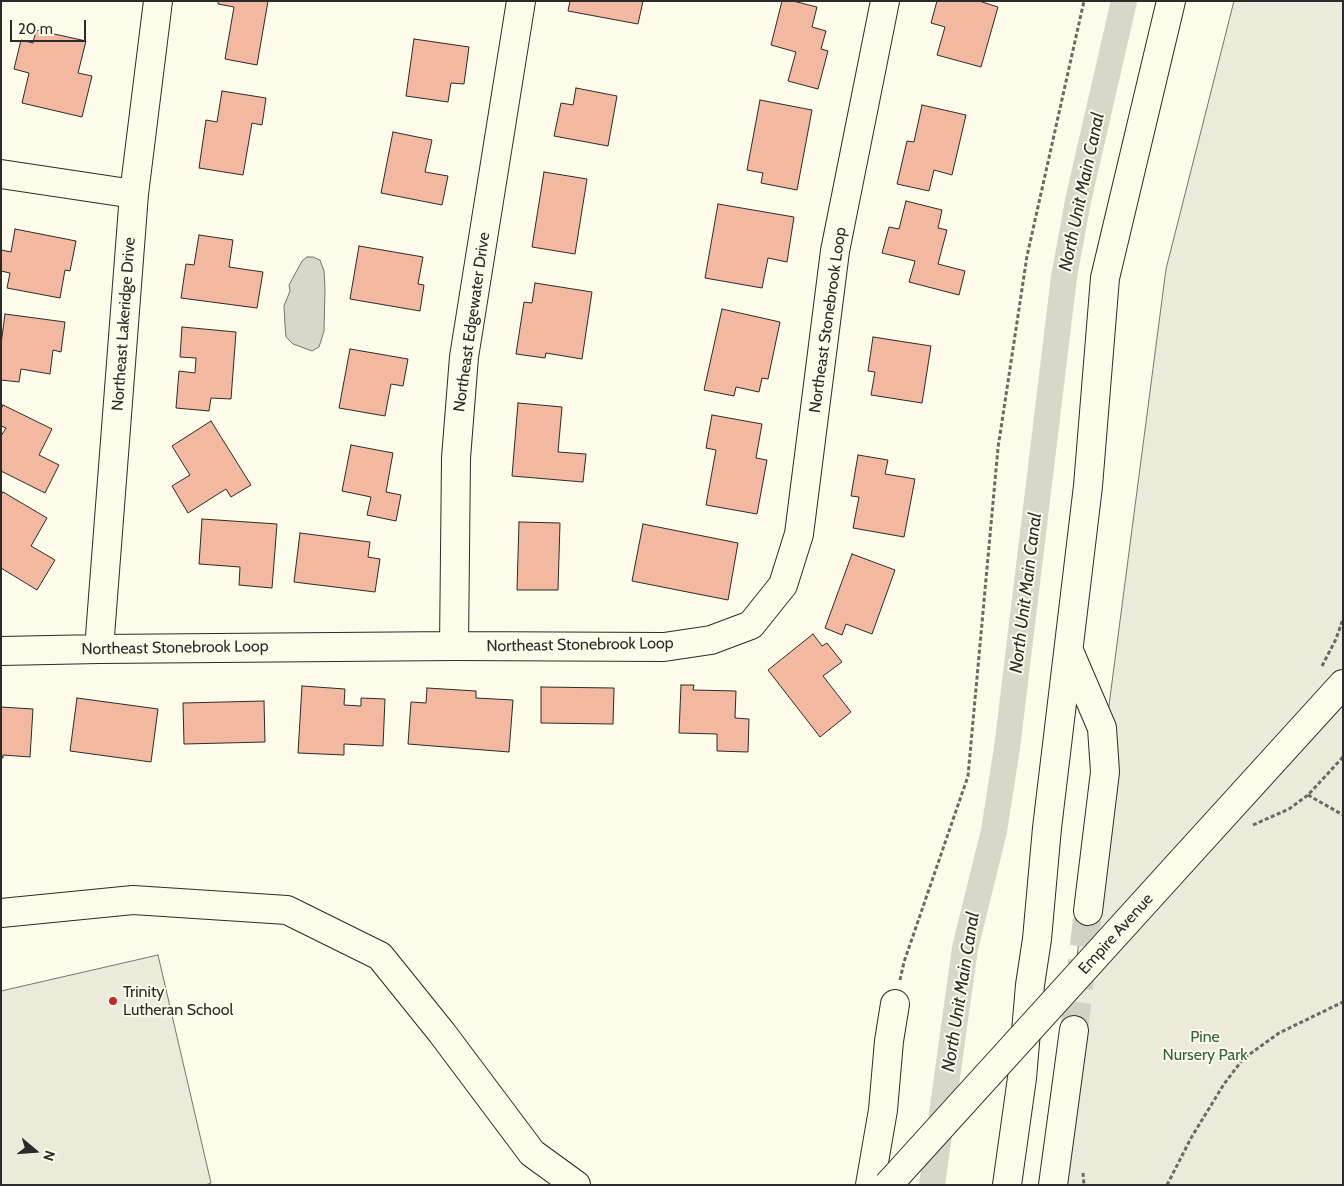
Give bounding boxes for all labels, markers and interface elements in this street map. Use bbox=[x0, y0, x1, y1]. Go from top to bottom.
scale bar bbox=[12, 10, 89, 42]
text: 20 m bbox=[18, 20, 53, 38]
water label: North Unit Main Canal bbox=[1055, 111, 1109, 273]
street label: Northeast Stonebrook Loop bbox=[805, 226, 851, 414]
street label: Northeast Edgewater Drive bbox=[450, 231, 494, 413]
street label: Northeast Lakeridge Drive bbox=[108, 236, 140, 412]
water label: North Unit Main Canal bbox=[1005, 512, 1047, 674]
street label: Northeast Stonebrook Loop bbox=[486, 634, 674, 656]
street label: Northeast Stonebrook Loop bbox=[81, 637, 269, 659]
street label: Empire Avenue bbox=[1075, 890, 1157, 978]
water label: North Unit Main Canal bbox=[938, 911, 984, 1073]
place label: Trinity Lutheran School bbox=[123, 982, 233, 1020]
marker: Trinity Lutheran School bbox=[107, 995, 119, 1007]
park label: Pine Nursery Park bbox=[1163, 1027, 1247, 1065]
north arrow bbox=[10, 1126, 60, 1176]
text: N bbox=[39, 1148, 59, 1163]

